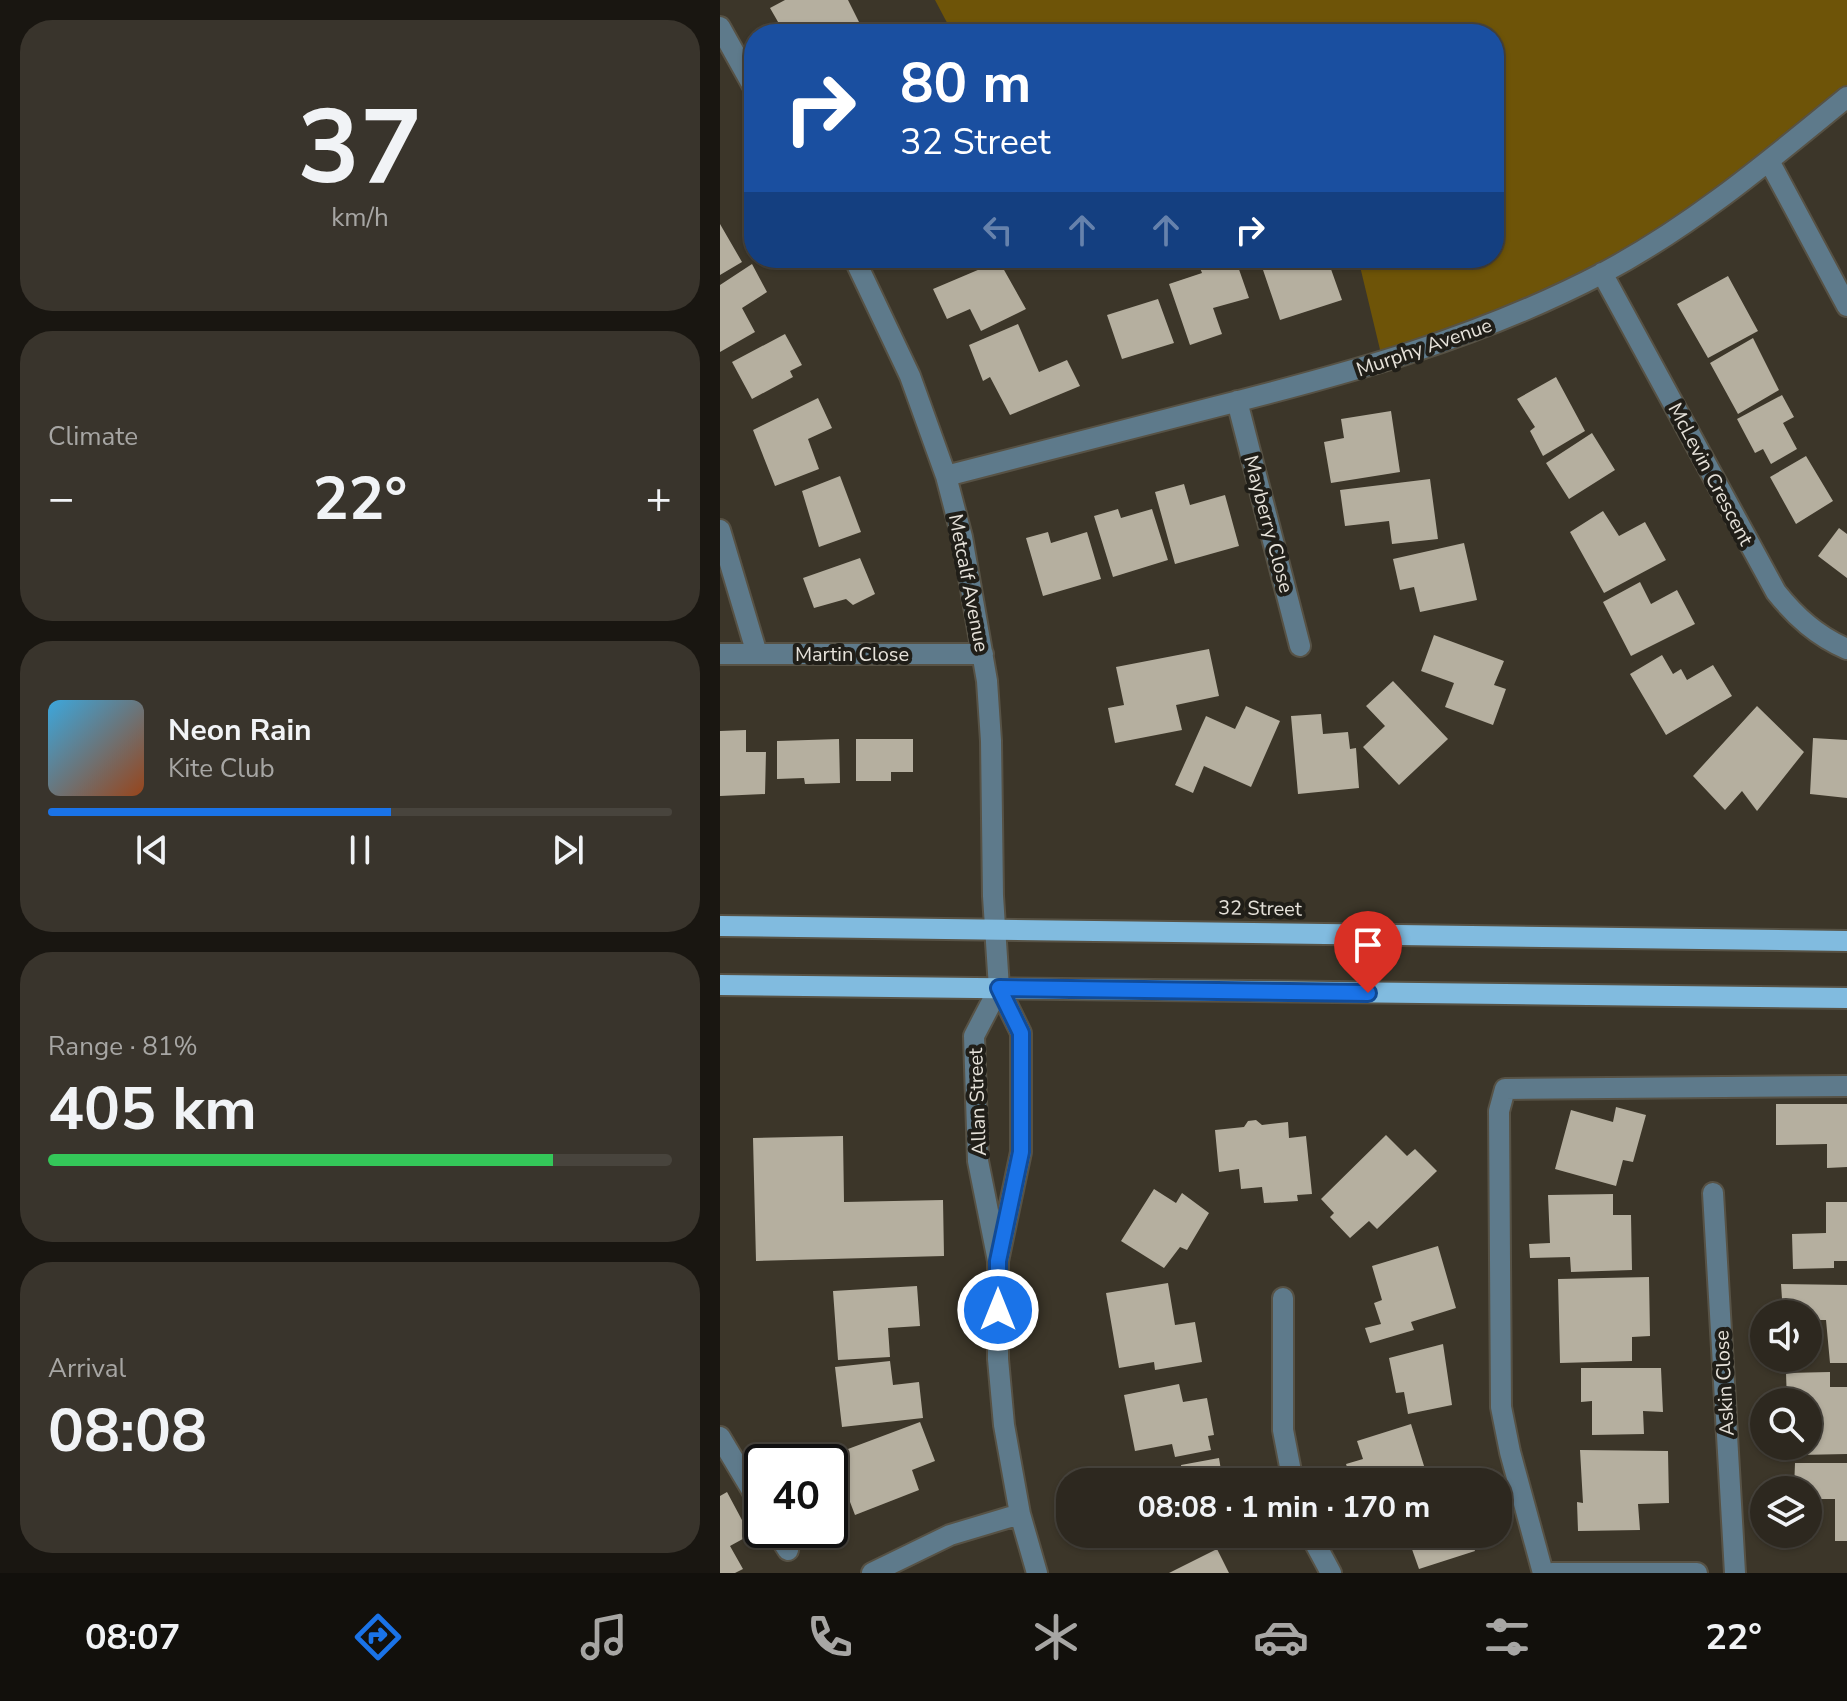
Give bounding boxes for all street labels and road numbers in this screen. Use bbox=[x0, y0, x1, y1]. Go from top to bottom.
street label: Murphy Avenue bbox=[1353, 312, 1496, 383]
street label: McLevin Crescent bbox=[1662, 398, 1760, 551]
street label: Mayberry Close bbox=[1237, 452, 1300, 596]
street label: Metcalf Avenue bbox=[942, 512, 995, 654]
street label: Martin Close bbox=[795, 641, 909, 668]
street label: 32 Street bbox=[1218, 894, 1303, 923]
street label: Allan Street bbox=[962, 1047, 993, 1156]
street label: Askin Close bbox=[1708, 1329, 1741, 1437]

